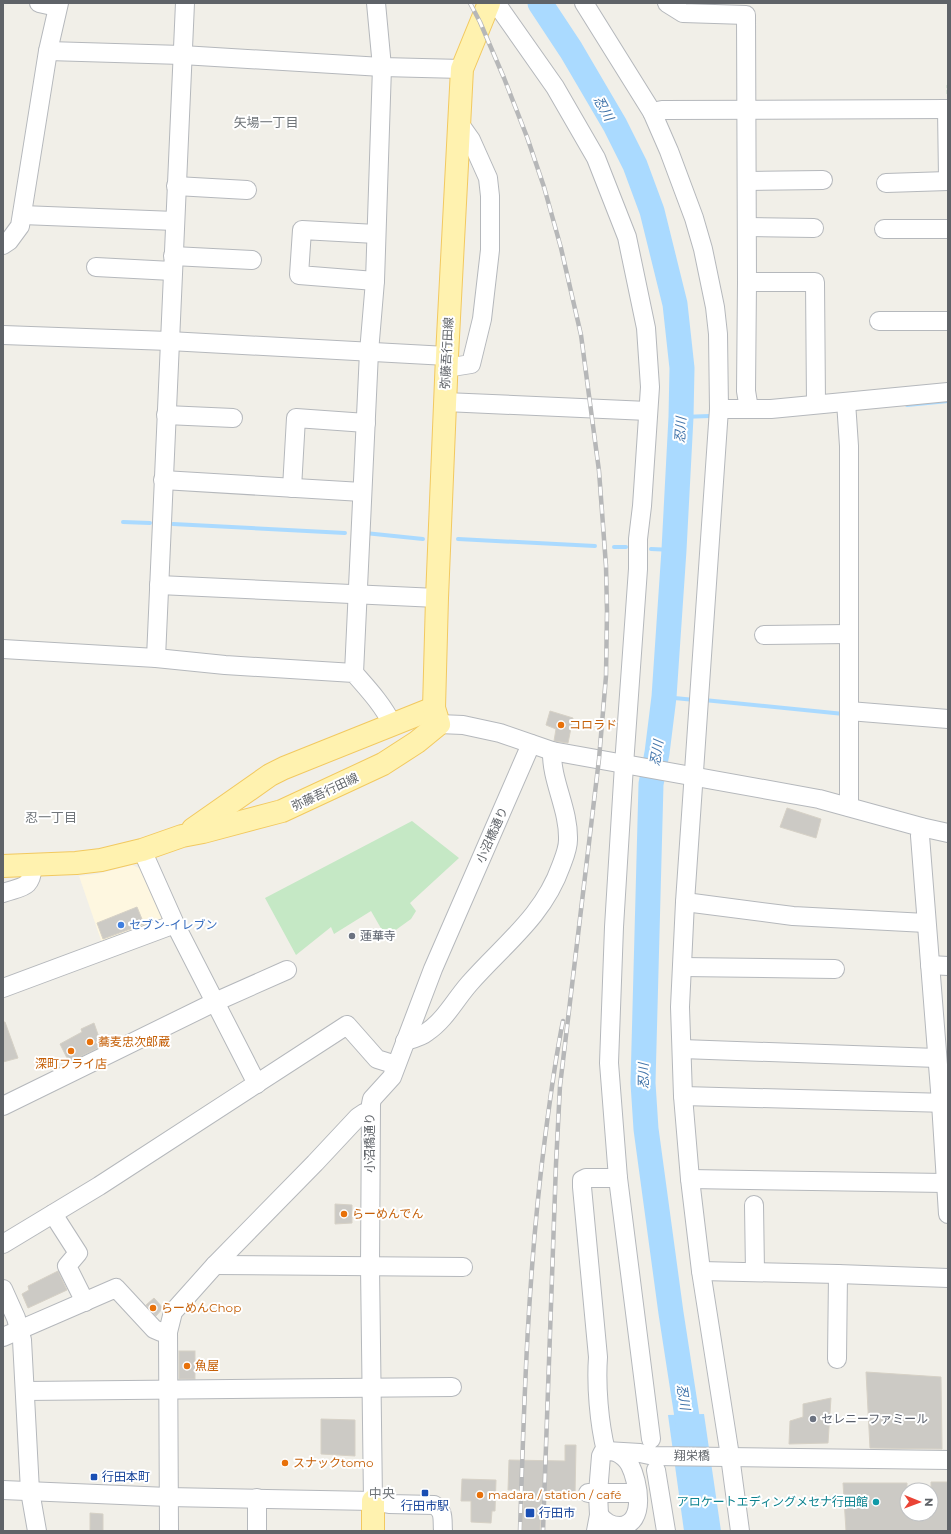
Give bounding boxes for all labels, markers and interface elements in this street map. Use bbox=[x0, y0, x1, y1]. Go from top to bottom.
water label: 忍川 bbox=[591, 93, 618, 125]
district label: 矢場一丁目 bbox=[233, 114, 299, 130]
street label: 弥藤吾行田線 bbox=[437, 317, 456, 389]
water label: 忍川 bbox=[671, 415, 689, 443]
place label: コロラド bbox=[569, 717, 617, 732]
marker: コロラド bbox=[556, 720, 566, 730]
water label: 忍川 bbox=[646, 737, 666, 767]
street label: 弥藤吾行田線 bbox=[289, 770, 361, 814]
street label: 小沼橋通り bbox=[472, 804, 511, 865]
district label: 忍一丁目 bbox=[25, 809, 77, 825]
place label: セブン-イレブン bbox=[129, 917, 218, 932]
marker: セブン-イレブン bbox=[116, 920, 126, 930]
place label: 蓮華寺 bbox=[360, 928, 396, 943]
marker: 蓮華寺 bbox=[347, 931, 357, 941]
place label: 蕎麦忠次郎蔵 bbox=[98, 1034, 170, 1049]
marker: 蕎麦忠次郎蔵 bbox=[85, 1037, 95, 1047]
marker: 深町フライ店 bbox=[66, 1046, 76, 1056]
place label: 深町フライ店 bbox=[35, 1056, 107, 1071]
water label: 忍川 bbox=[635, 1061, 651, 1089]
street label: 小沼橋通り bbox=[362, 1113, 377, 1173]
place label: らーめんでん bbox=[352, 1206, 423, 1221]
marker: らーめんでん bbox=[339, 1209, 349, 1219]
place label: らーめんChop bbox=[161, 1300, 241, 1315]
marker: らーめんChop bbox=[148, 1303, 158, 1313]
place label: 魚屋 bbox=[195, 1358, 219, 1373]
marker: 魚屋 bbox=[182, 1361, 192, 1371]
water label: 忍川 bbox=[674, 1383, 694, 1413]
place label: セレニーファミール bbox=[821, 1411, 928, 1426]
marker: セレニーファミール bbox=[808, 1414, 818, 1424]
street label: 翔栄橋 bbox=[674, 1448, 710, 1463]
place label: スナックtomo bbox=[293, 1455, 373, 1470]
marker: スナックtomo bbox=[280, 1458, 290, 1468]
place label: 行田本町 bbox=[102, 1469, 150, 1484]
marker: 行田本町 bbox=[89, 1472, 99, 1482]
north arrow bbox=[899, 1482, 939, 1522]
district label: 中央 bbox=[369, 1485, 395, 1501]
place label: madara / station / café bbox=[488, 1487, 621, 1502]
marker: 行田市駅 bbox=[420, 1488, 430, 1498]
marker: madara / station / café bbox=[475, 1490, 485, 1500]
place label: アロケートエディングメセナ行田館 bbox=[677, 1494, 868, 1509]
marker: アロケートエディングメセナ行田館 bbox=[871, 1497, 881, 1507]
place label: 行田市駅 bbox=[401, 1498, 449, 1513]
text: N bbox=[922, 1498, 936, 1507]
place label: 行田市 bbox=[539, 1505, 575, 1520]
marker: 行田市 bbox=[524, 1507, 536, 1519]

